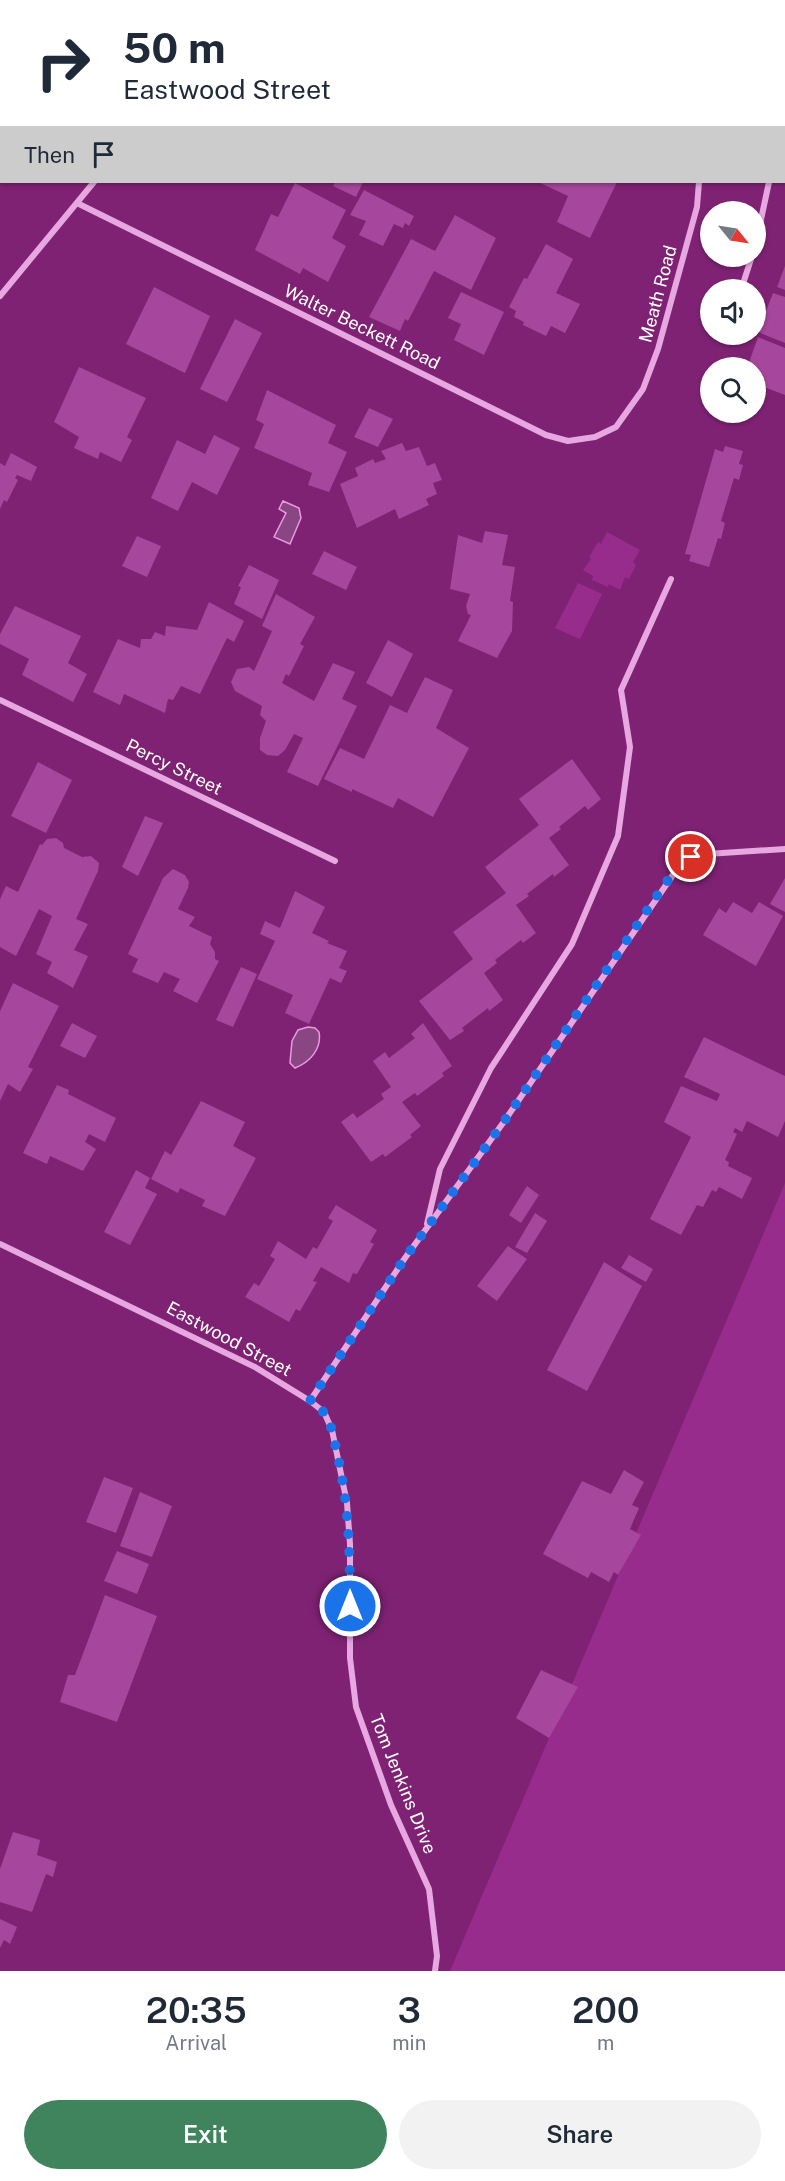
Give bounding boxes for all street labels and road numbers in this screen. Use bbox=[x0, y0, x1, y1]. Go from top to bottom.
street label: Meath Road bbox=[634, 243, 681, 345]
street label: Walter Beckett Road bbox=[281, 280, 444, 373]
street label: Percy Street bbox=[123, 734, 226, 799]
street label: Eastwood Street bbox=[163, 1297, 295, 1380]
street label: Tom Jenkins Drive bbox=[366, 1711, 441, 1857]

